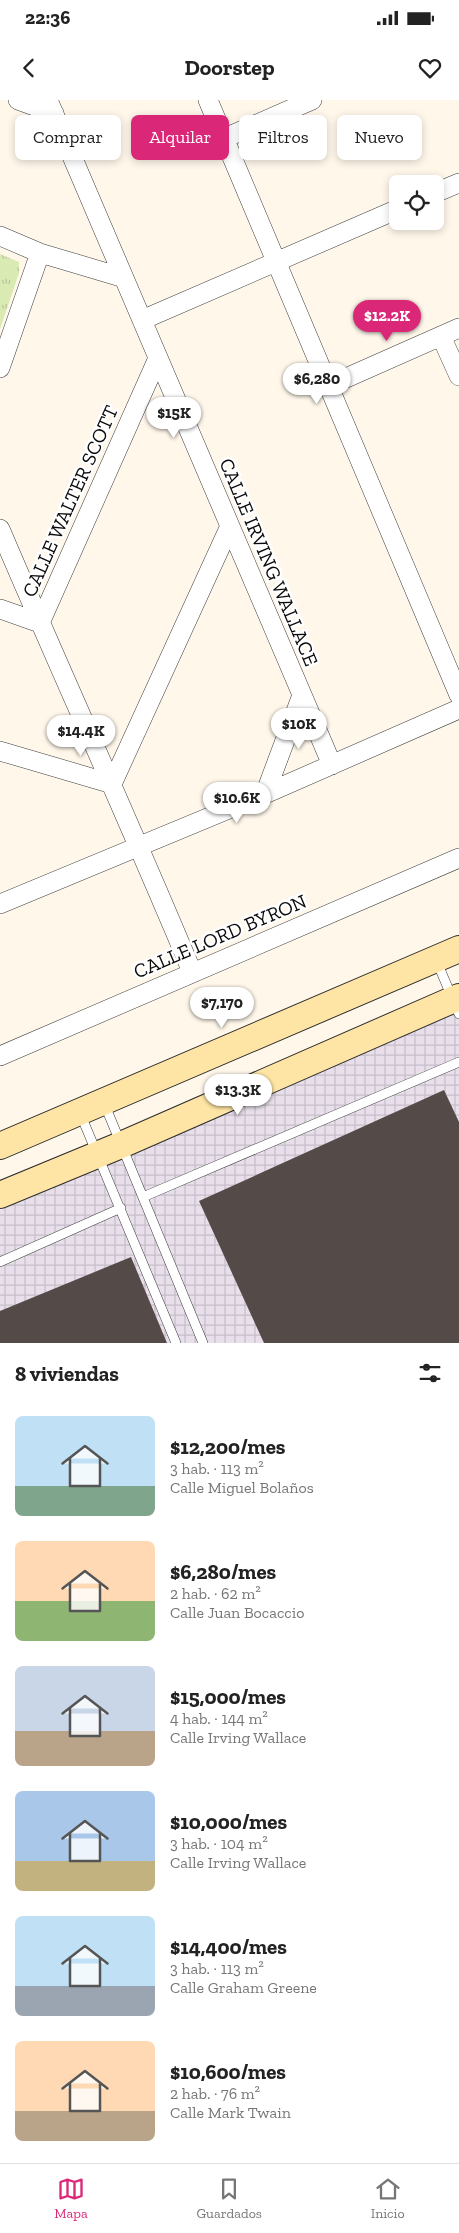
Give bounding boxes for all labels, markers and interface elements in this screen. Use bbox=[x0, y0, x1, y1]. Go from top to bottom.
text: 22:36 bbox=[25, 6, 70, 29]
icon: back bbox=[15, 54, 43, 82]
text: Doorstep bbox=[184, 54, 275, 81]
icon: heart bbox=[416, 54, 444, 82]
chip: Comprar bbox=[15, 115, 121, 160]
chip: Alquilar bbox=[131, 115, 229, 160]
chip: Filtros bbox=[239, 115, 327, 160]
chip: Nuevo bbox=[337, 115, 422, 160]
map controls bbox=[389, 175, 444, 230]
button: locate bbox=[389, 175, 444, 230]
pin: $12.2K bbox=[346, 300, 428, 342]
text: $12.2K bbox=[364, 306, 410, 325]
pin: $6,280 bbox=[276, 362, 358, 405]
text: $6,280 bbox=[294, 369, 340, 388]
pin: $15K bbox=[144, 396, 204, 439]
street label: CALLE WALTER SCOTT bbox=[17, 401, 123, 601]
text: $15K bbox=[157, 403, 191, 422]
street label: CALLE IRVING WALLACE bbox=[214, 455, 324, 669]
pin: $10K bbox=[269, 708, 329, 750]
pin: $14.4K bbox=[40, 714, 122, 757]
text: $10K bbox=[282, 714, 316, 733]
text: $14.4K bbox=[58, 721, 105, 740]
pin: $10.6K bbox=[196, 782, 278, 824]
text: $10.6K bbox=[214, 788, 260, 807]
street label: CALLE LORD BYRON bbox=[130, 889, 310, 983]
pin: $7,170 bbox=[181, 986, 263, 1029]
text: $7,170 bbox=[201, 993, 243, 1012]
pin: $13.3K bbox=[197, 1074, 279, 1116]
text: $13.3K bbox=[215, 1080, 261, 1099]
icon: filters bbox=[416, 1359, 444, 1387]
text: 8 viviendas bbox=[15, 1361, 119, 1386]
text: $12,200/mes bbox=[170, 1434, 285, 1459]
icon: home bbox=[55, 1436, 115, 1496]
text: 3 hab. · 113 m² bbox=[170, 1459, 264, 1478]
text: Calle Miguel Bolaños bbox=[170, 1478, 314, 1497]
text: $6,280/mes bbox=[170, 1559, 276, 1584]
icon: home bbox=[55, 1561, 115, 1621]
text: 2 hab. · 62 m² bbox=[170, 1584, 261, 1603]
text: Calle Juan Bocaccio bbox=[170, 1603, 304, 1622]
text: $15,000/mes bbox=[170, 1684, 286, 1709]
icon: home bbox=[55, 1686, 115, 1746]
text: 4 hab. · 144 m² bbox=[170, 1709, 268, 1728]
text: Calle Irving Wallace bbox=[170, 1728, 306, 1747]
text: $10,000/mes bbox=[170, 1809, 287, 1834]
icon: home bbox=[55, 1811, 115, 1871]
text: 3 hab. · 104 m² bbox=[170, 1834, 268, 1853]
text: Calle Irving Wallace bbox=[170, 1853, 306, 1872]
text: $14,400/mes bbox=[170, 1934, 287, 1959]
icon: home bbox=[55, 1936, 115, 1996]
text: 3 hab. · 113 m² bbox=[170, 1959, 264, 1978]
text: Calle Graham Greene bbox=[170, 1978, 317, 1997]
text: $10,600/mes bbox=[170, 2059, 286, 2084]
icon: home bbox=[55, 2061, 115, 2121]
text: 2 hab. · 76 m² bbox=[170, 2084, 260, 2103]
text: Calle Mark Twain bbox=[170, 2103, 291, 2122]
tab: Mapa bbox=[54, 2175, 88, 2222]
tab: Guardados bbox=[196, 2175, 262, 2222]
tab: Inicio bbox=[371, 2175, 405, 2222]

